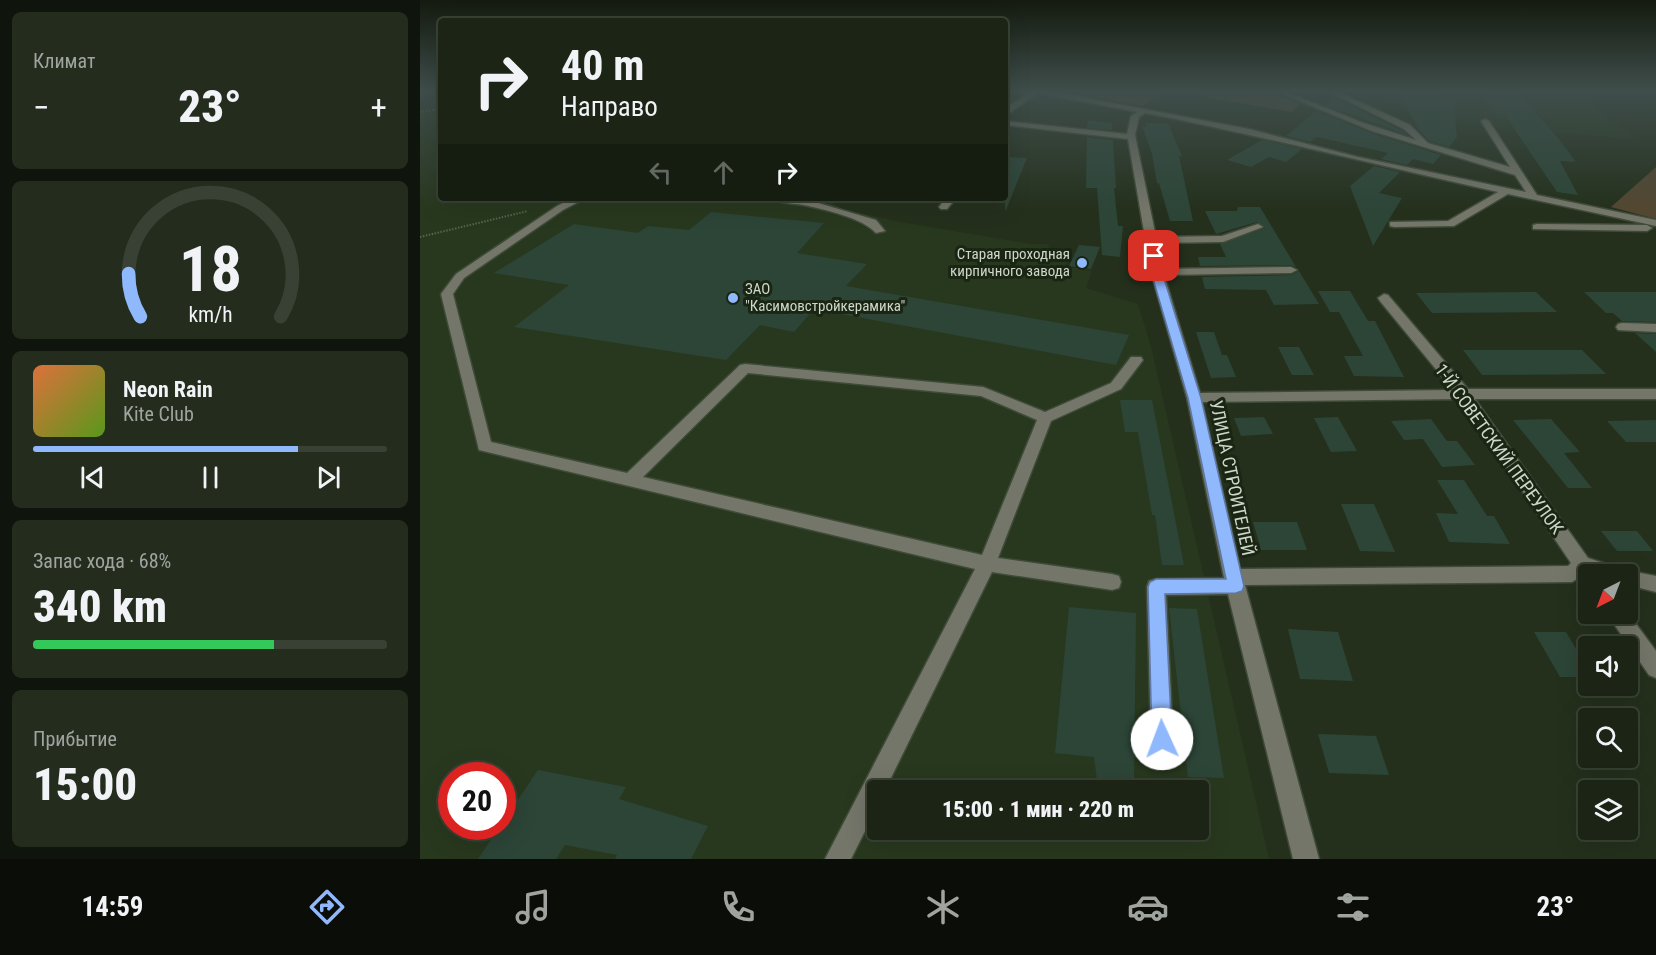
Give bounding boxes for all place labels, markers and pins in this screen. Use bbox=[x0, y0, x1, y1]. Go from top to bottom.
pin bbox=[1128, 230, 1179, 281]
place label: Старая проходная кирпичного завода bbox=[950, 245, 1070, 280]
marker: Старая проходная кирпичного завода bbox=[1075, 256, 1089, 270]
place label: ЗАО "Касимовстройкерамика" bbox=[745, 280, 906, 315]
marker: ЗАО "Касимовстройкерамика" bbox=[726, 291, 740, 305]

